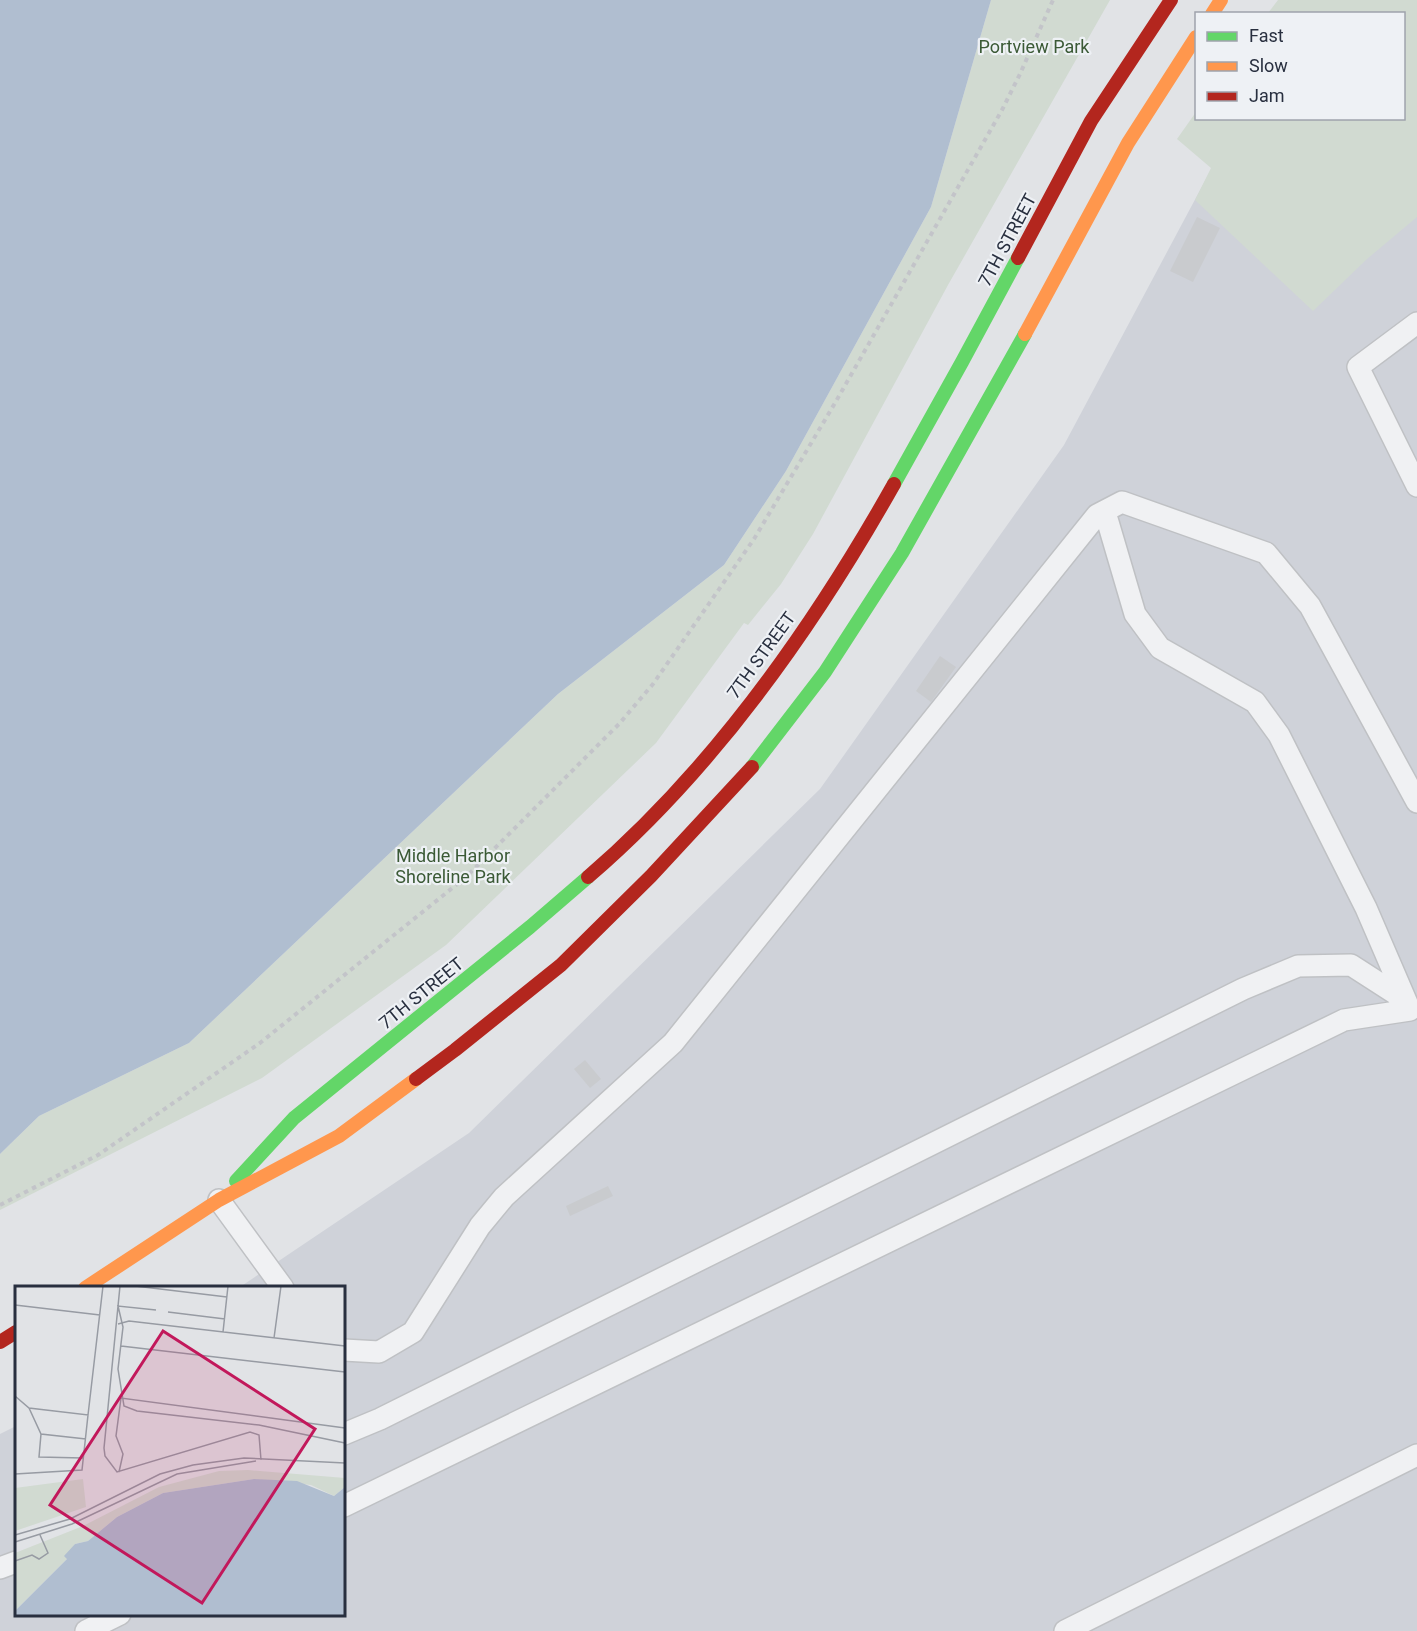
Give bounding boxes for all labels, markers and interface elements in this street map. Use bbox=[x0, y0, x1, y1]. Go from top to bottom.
legend bbox=[1195, 12, 1405, 120]
text: Fast bbox=[1249, 25, 1284, 46]
park label: Portview Park bbox=[979, 36, 1090, 57]
text: Slow bbox=[1249, 55, 1288, 76]
text: Jam bbox=[1249, 85, 1285, 106]
street label: 7TH STREET bbox=[974, 190, 1040, 290]
street label: 7TH STREET bbox=[723, 607, 800, 702]
park label: Middle Harbor Shoreline Park bbox=[395, 845, 512, 887]
street label: 7TH STREET bbox=[375, 953, 467, 1033]
inset map bbox=[15, 1286, 345, 1616]

